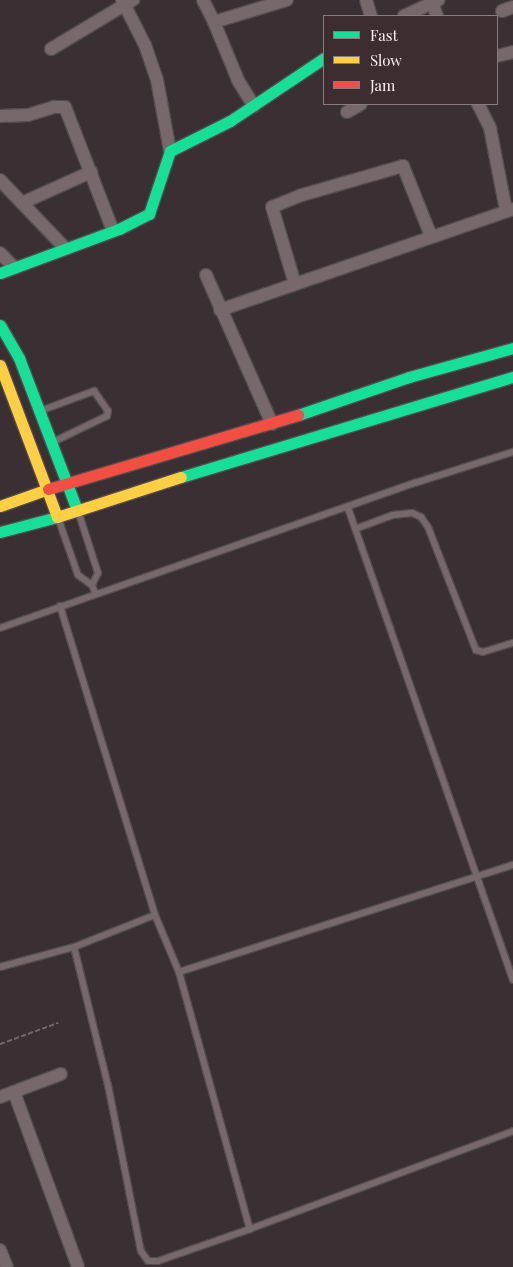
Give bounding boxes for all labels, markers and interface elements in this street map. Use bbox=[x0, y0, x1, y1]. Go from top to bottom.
legend bbox=[323, 15, 498, 105]
text: Fast bbox=[370, 25, 398, 45]
text: Slow bbox=[370, 50, 402, 70]
text: Jam bbox=[370, 75, 395, 95]

